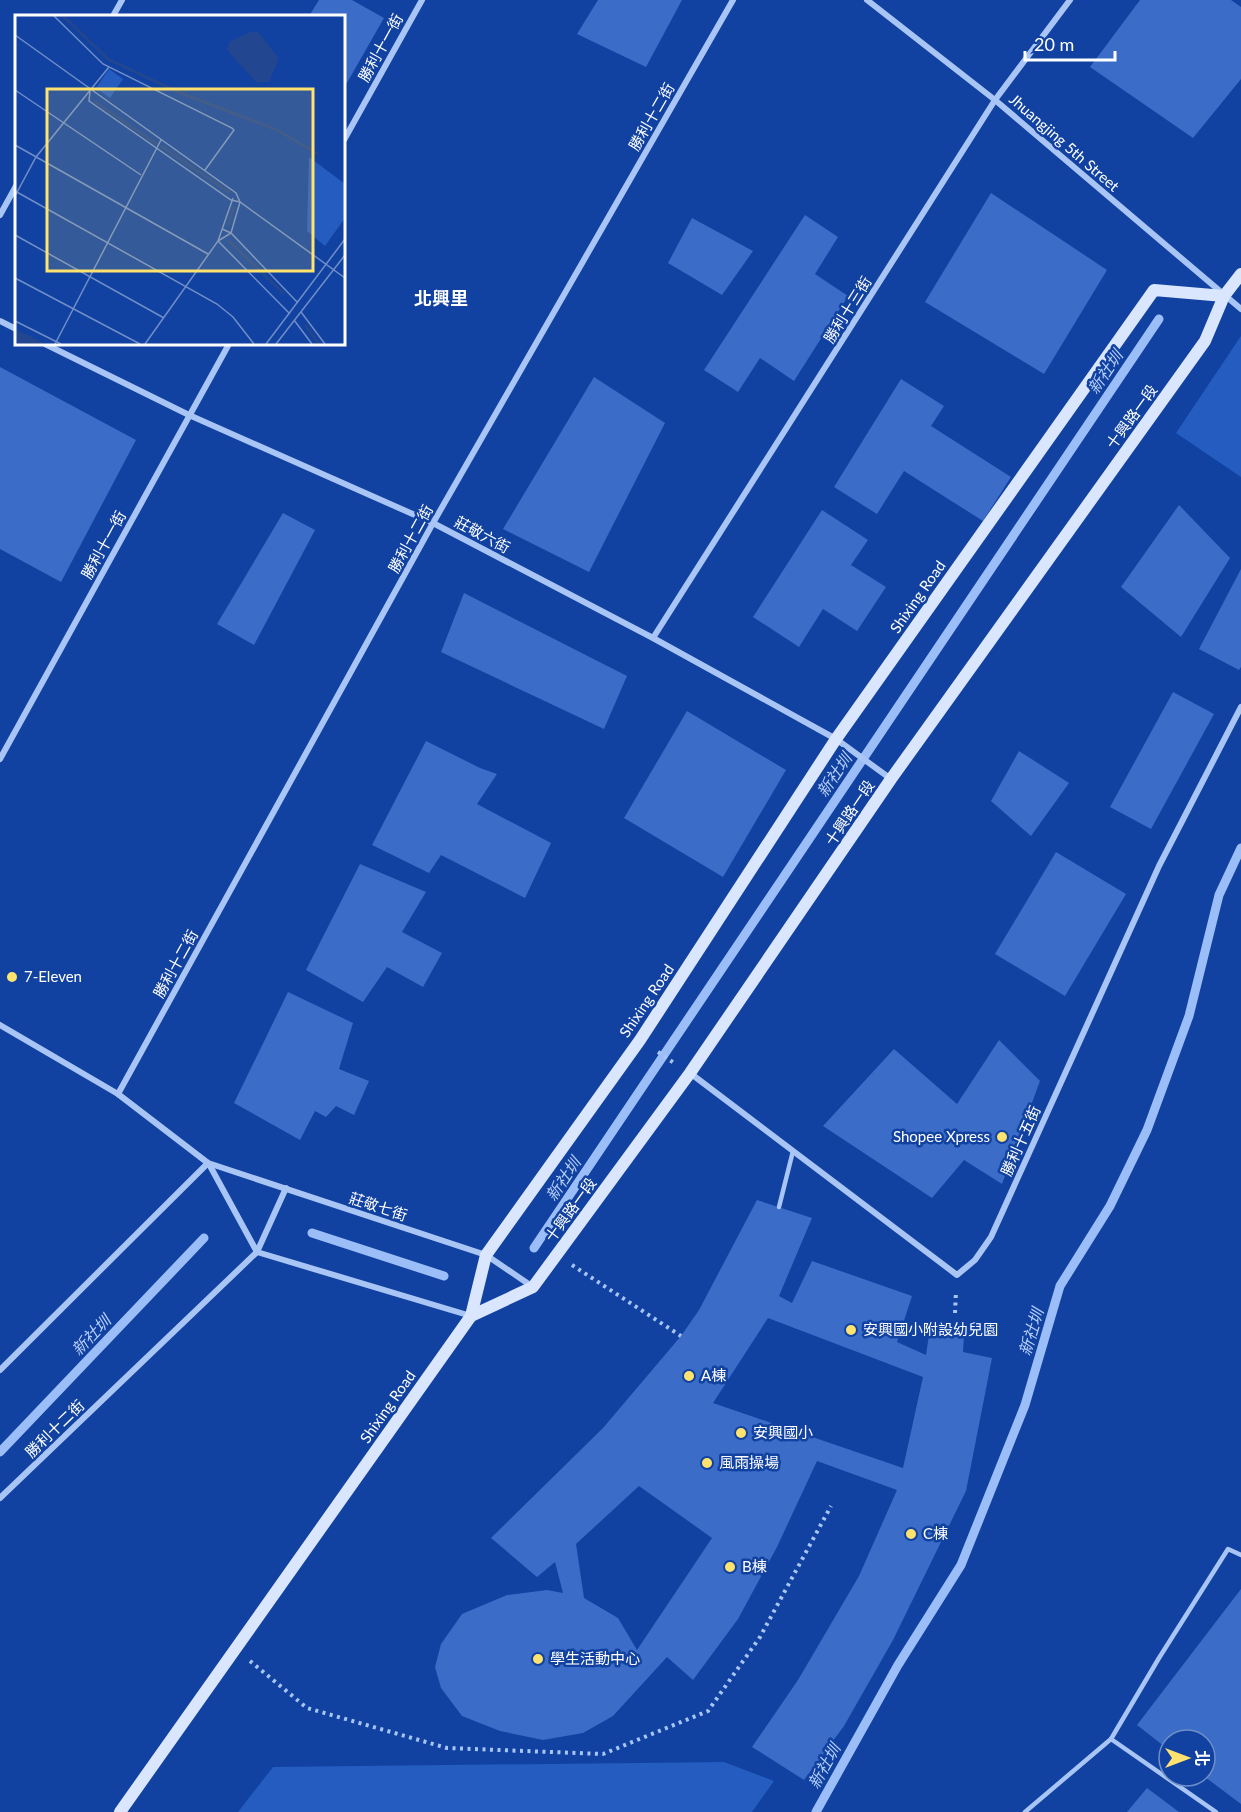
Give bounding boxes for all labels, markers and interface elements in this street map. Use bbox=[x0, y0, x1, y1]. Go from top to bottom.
street label: 勝利十一街 bbox=[354, 10, 406, 85]
inset map bbox=[15, 15, 345, 345]
scale bar bbox=[1025, 24, 1115, 62]
text: 20 m bbox=[1034, 33, 1074, 55]
street label: 勝利十二街 bbox=[625, 80, 678, 153]
street label: Jhuangjing 5th Street bbox=[1006, 90, 1124, 195]
street label: 勝利十三街 bbox=[820, 273, 875, 346]
district label: 北興里 bbox=[414, 287, 468, 309]
water label: 新社圳 bbox=[1083, 345, 1127, 397]
street label: 十興路一段 bbox=[1102, 381, 1161, 452]
street label: 勝利十二街 bbox=[384, 501, 436, 576]
street label: 勝利十一街 bbox=[77, 507, 129, 582]
street label: 莊敬六街 bbox=[452, 512, 513, 556]
street label: Shixing Road bbox=[886, 557, 949, 636]
water label: 新社圳 bbox=[812, 748, 856, 800]
street label: 十興路一段 bbox=[821, 776, 878, 849]
street label: 勝利十二街 bbox=[149, 926, 201, 1001]
street label: Shixing Road bbox=[615, 960, 677, 1040]
place label: 7-Eleven bbox=[24, 967, 82, 985]
marker: 7-Eleven bbox=[5, 970, 19, 984]
street label: 勝利十五街 bbox=[997, 1103, 1044, 1179]
place label: Shopee Xpress bbox=[893, 1127, 990, 1145]
marker: Shopee Xpress bbox=[995, 1130, 1009, 1144]
water label: 新社圳 bbox=[541, 1152, 585, 1204]
street label: 十興路一段 bbox=[541, 1174, 600, 1245]
street label: 莊敬七街 bbox=[347, 1188, 410, 1224]
water label: 新社圳 bbox=[1014, 1304, 1047, 1358]
water label: 新社圳 bbox=[67, 1309, 116, 1359]
place label: 安興國小附設幼兒園 bbox=[863, 1320, 998, 1338]
marker: 安興國小附設幼兒園 bbox=[844, 1323, 858, 1337]
place label: A棟 bbox=[701, 1366, 726, 1384]
street label: Shixing Road bbox=[356, 1367, 419, 1446]
marker: A棟 bbox=[682, 1369, 696, 1383]
street label: 勝利十二街 bbox=[21, 1396, 88, 1461]
place label: 安興國小 bbox=[753, 1423, 813, 1441]
marker: 安興國小 bbox=[734, 1426, 748, 1440]
place label: 風雨操場 bbox=[719, 1453, 779, 1471]
marker: 風雨操場 bbox=[700, 1456, 714, 1470]
place label: C棟 bbox=[923, 1524, 948, 1542]
marker: C棟 bbox=[904, 1527, 918, 1541]
place label: B棟 bbox=[742, 1557, 767, 1575]
marker: B棟 bbox=[723, 1560, 737, 1574]
place label: 學生活動中心 bbox=[550, 1649, 640, 1667]
marker: 學生活動中心 bbox=[531, 1652, 545, 1666]
north arrow bbox=[1157, 1728, 1217, 1788]
water label: 新社圳 bbox=[804, 1738, 844, 1791]
text: 北 bbox=[1193, 1750, 1212, 1766]

